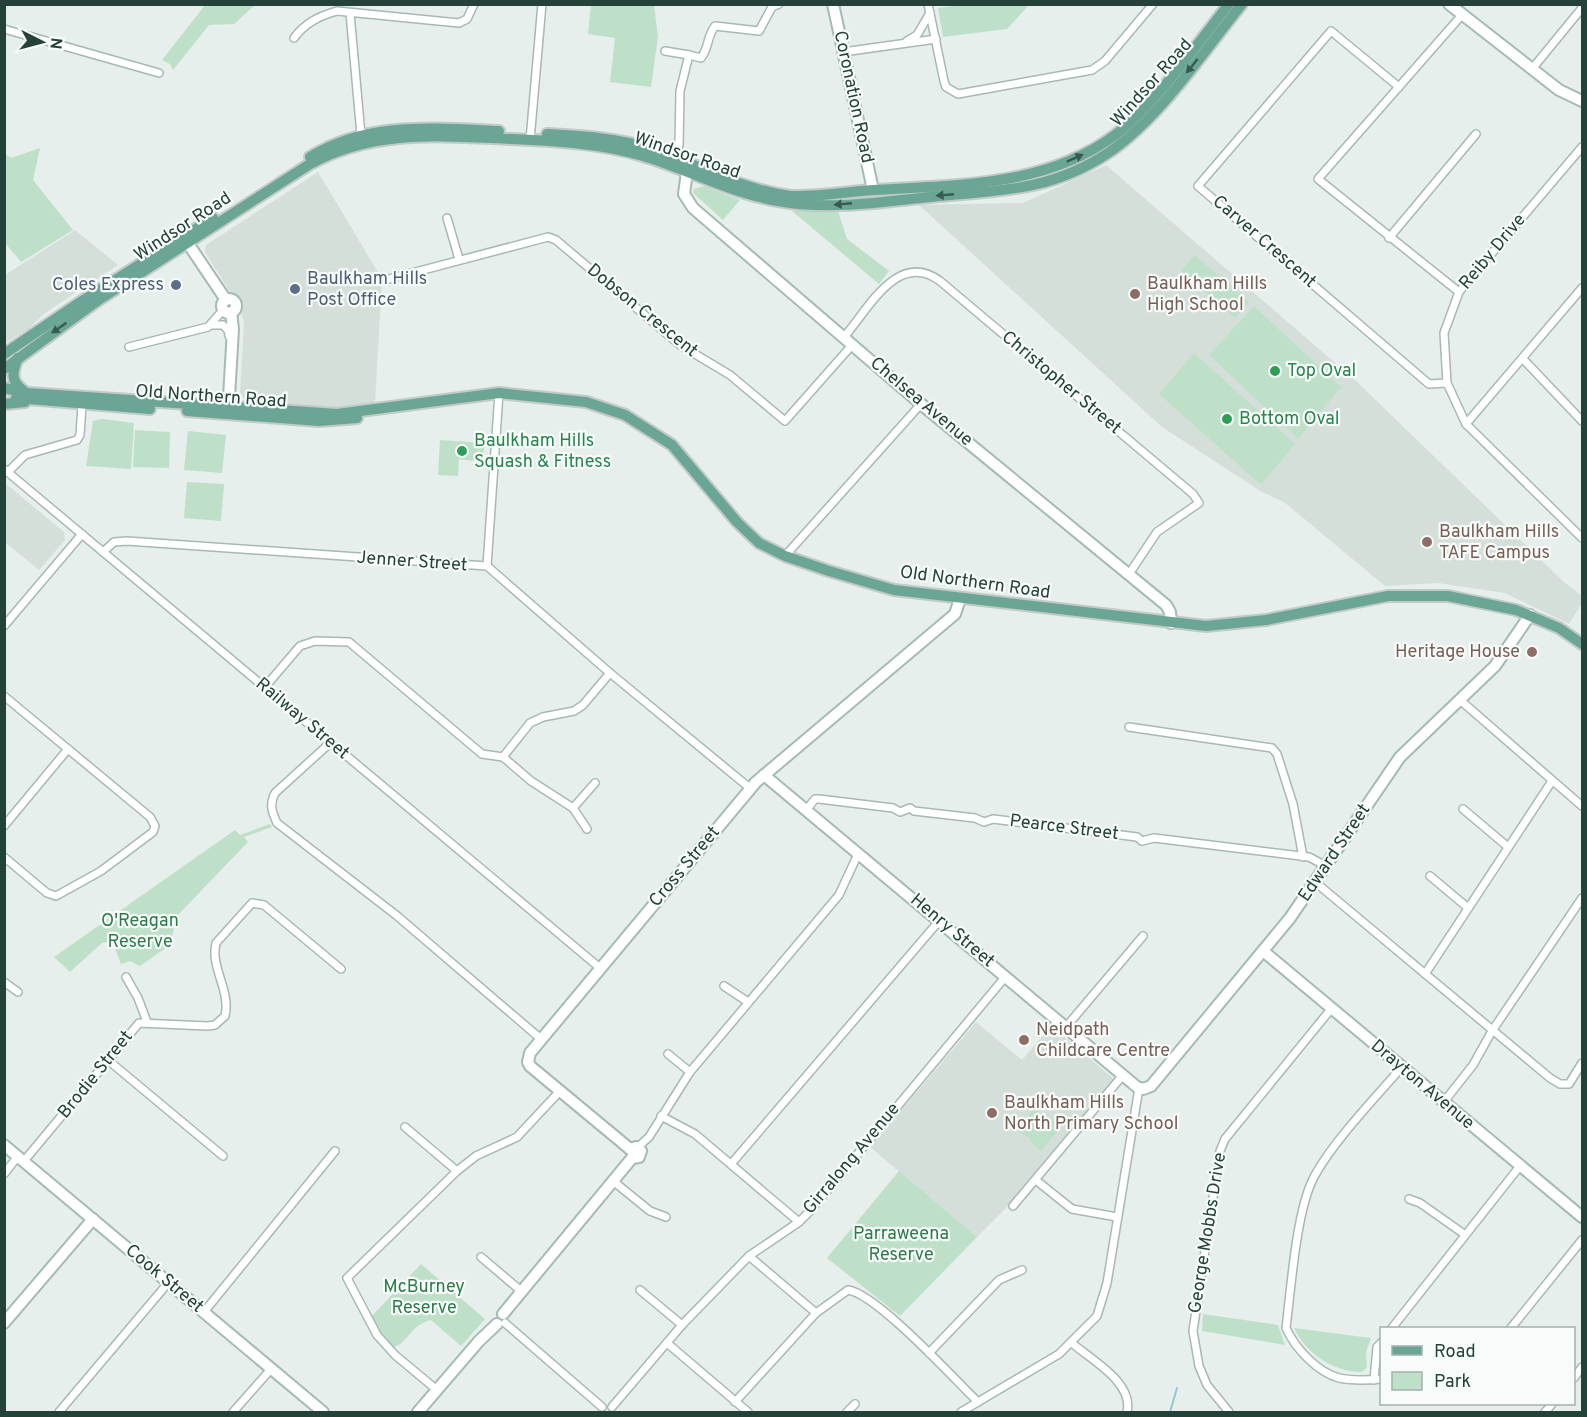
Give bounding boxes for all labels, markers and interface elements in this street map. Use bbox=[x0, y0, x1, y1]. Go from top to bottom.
north arrow bbox=[12, 12, 72, 72]
street label: Coronation Road bbox=[828, 29, 878, 165]
street label: Windsor Road bbox=[1106, 34, 1198, 132]
text: N bbox=[44, 37, 65, 50]
one-way arrow bbox=[1185, 58, 1198, 74]
street label: Windsor Road bbox=[631, 127, 743, 185]
one-way arrow bbox=[1066, 153, 1084, 163]
street label: Windsor Road bbox=[130, 187, 236, 267]
one-way arrow bbox=[935, 190, 954, 200]
street label: Carver Crescent bbox=[1207, 191, 1321, 293]
one-way arrow bbox=[833, 199, 852, 209]
street label: Reiby Drive bbox=[1455, 209, 1531, 295]
street label: Dobson Crescent bbox=[582, 259, 702, 363]
place label: Baulkham Hills Post Office bbox=[307, 268, 427, 312]
place label: Baulkham Hills High School bbox=[1147, 273, 1267, 317]
place label: Coles Express bbox=[52, 274, 164, 297]
marker: Coles Express bbox=[169, 278, 183, 292]
marker: Baulkham Hills Post Office bbox=[288, 282, 302, 296]
marker: Baulkham Hills High School bbox=[1128, 287, 1142, 301]
one-way arrow bbox=[52, 322, 68, 334]
street label: Christopher Street bbox=[996, 326, 1126, 440]
street label: Chelsea Avenue bbox=[865, 352, 977, 452]
place label: Top Oval bbox=[1287, 360, 1356, 383]
marker: Top Oval bbox=[1268, 364, 1282, 378]
street label: Old Northern Road bbox=[134, 380, 288, 414]
place label: Bottom Oval bbox=[1239, 408, 1339, 431]
marker: Bottom Oval bbox=[1220, 412, 1234, 426]
place label: Baulkham Hills Squash & Fitness bbox=[474, 430, 611, 474]
marker: Baulkham Hills Squash & Fitness bbox=[455, 444, 469, 458]
place label: Baulkham Hills TAFE Campus bbox=[1439, 521, 1559, 565]
marker: Baulkham Hills TAFE Campus bbox=[1420, 535, 1434, 549]
street label: Jenner Street bbox=[356, 547, 468, 577]
street label: Old Northern Road bbox=[898, 561, 1052, 605]
place label: Heritage House bbox=[1395, 641, 1520, 664]
marker: Heritage House bbox=[1525, 645, 1539, 659]
street label: Railway Street bbox=[250, 673, 354, 765]
street label: Edward Street bbox=[1294, 800, 1376, 906]
street label: Pearce Street bbox=[1008, 810, 1120, 846]
street label: Cross Street bbox=[644, 822, 726, 912]
street label: Henry Street bbox=[905, 889, 999, 973]
park label: O'Reagan Reserve bbox=[101, 910, 179, 954]
place label: Neidpath Childcare Centre bbox=[1036, 1019, 1170, 1063]
street label: Brodie Street bbox=[53, 1026, 139, 1124]
marker: Neidpath Childcare Centre bbox=[1017, 1033, 1031, 1047]
street label: Drayton Avenue bbox=[1365, 1035, 1479, 1135]
place label: Baulkham Hills North Primary School bbox=[1004, 1092, 1179, 1136]
street label: Girralong Avenue bbox=[799, 1098, 905, 1220]
marker: Baulkham Hills North Primary School bbox=[985, 1106, 999, 1120]
street label: George Mobbs Drive bbox=[1184, 1151, 1232, 1315]
park label: Parraweena Reserve bbox=[853, 1223, 949, 1267]
street label: Cook Street bbox=[120, 1240, 208, 1318]
park label: McBurney Reserve bbox=[383, 1276, 465, 1320]
legend bbox=[1380, 1327, 1575, 1405]
text: Road bbox=[1434, 1341, 1476, 1364]
text: Park bbox=[1434, 1371, 1471, 1394]

